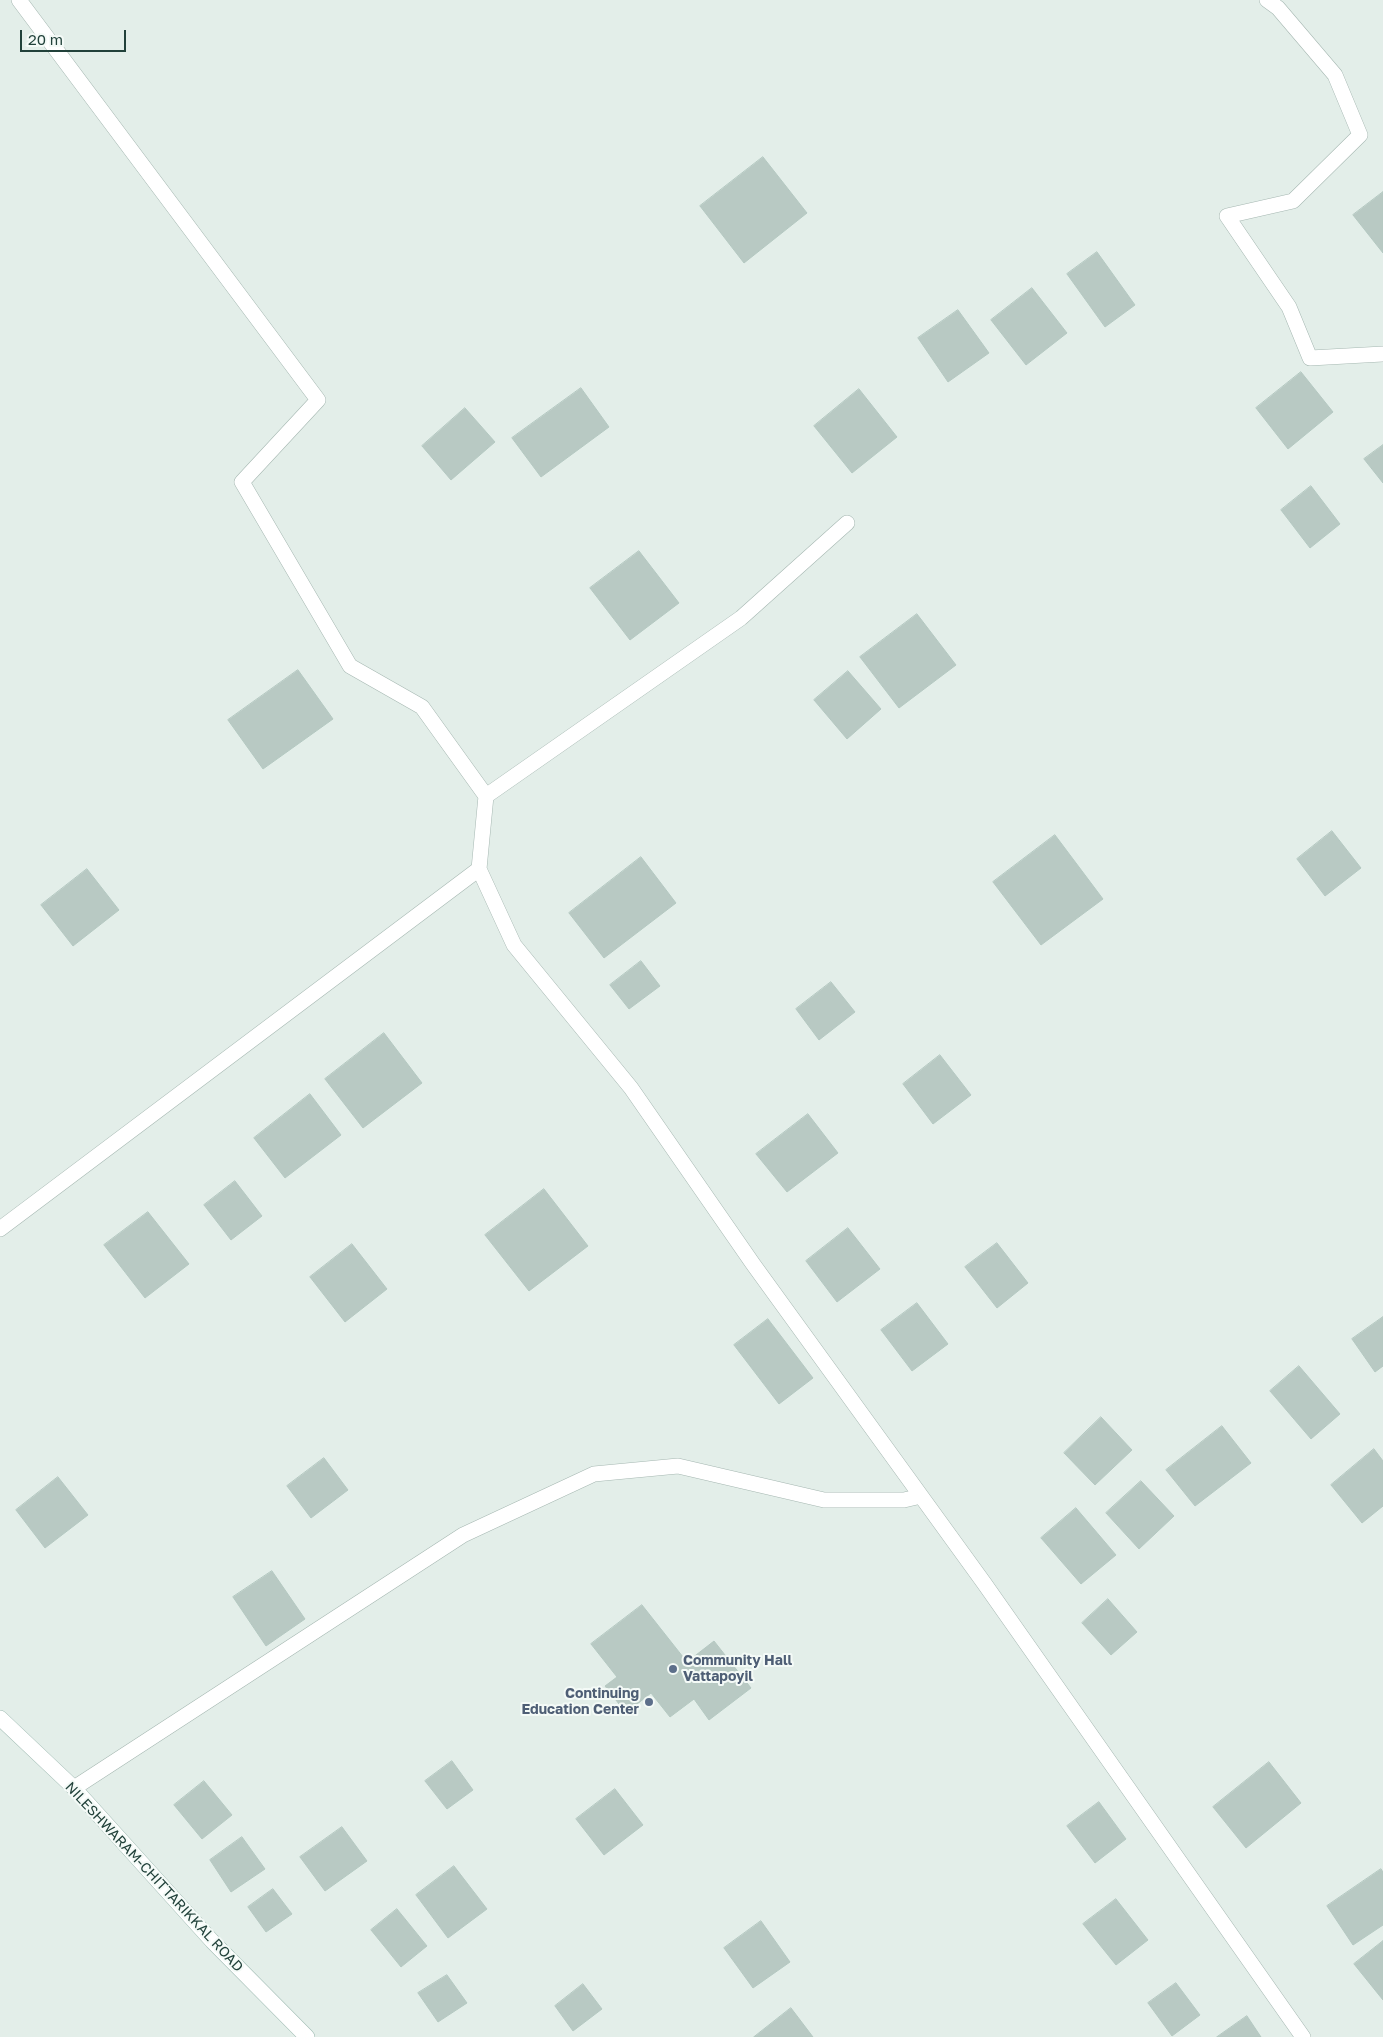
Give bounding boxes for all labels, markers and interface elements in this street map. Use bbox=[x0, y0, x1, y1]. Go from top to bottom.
scale bar bbox=[22, 20, 129, 52]
text: 20 m bbox=[28, 30, 63, 48]
place label: Community Hall Vattapoyil bbox=[683, 1653, 792, 1685]
marker: Community Hall Vattapoyil bbox=[667, 1663, 679, 1675]
place label: Continuing Education Center bbox=[521, 1686, 639, 1718]
marker: Continuing Education Center bbox=[643, 1696, 655, 1708]
street label: NILESHWARAM-CHITTARIKKAL ROAD bbox=[61, 1779, 247, 1975]

